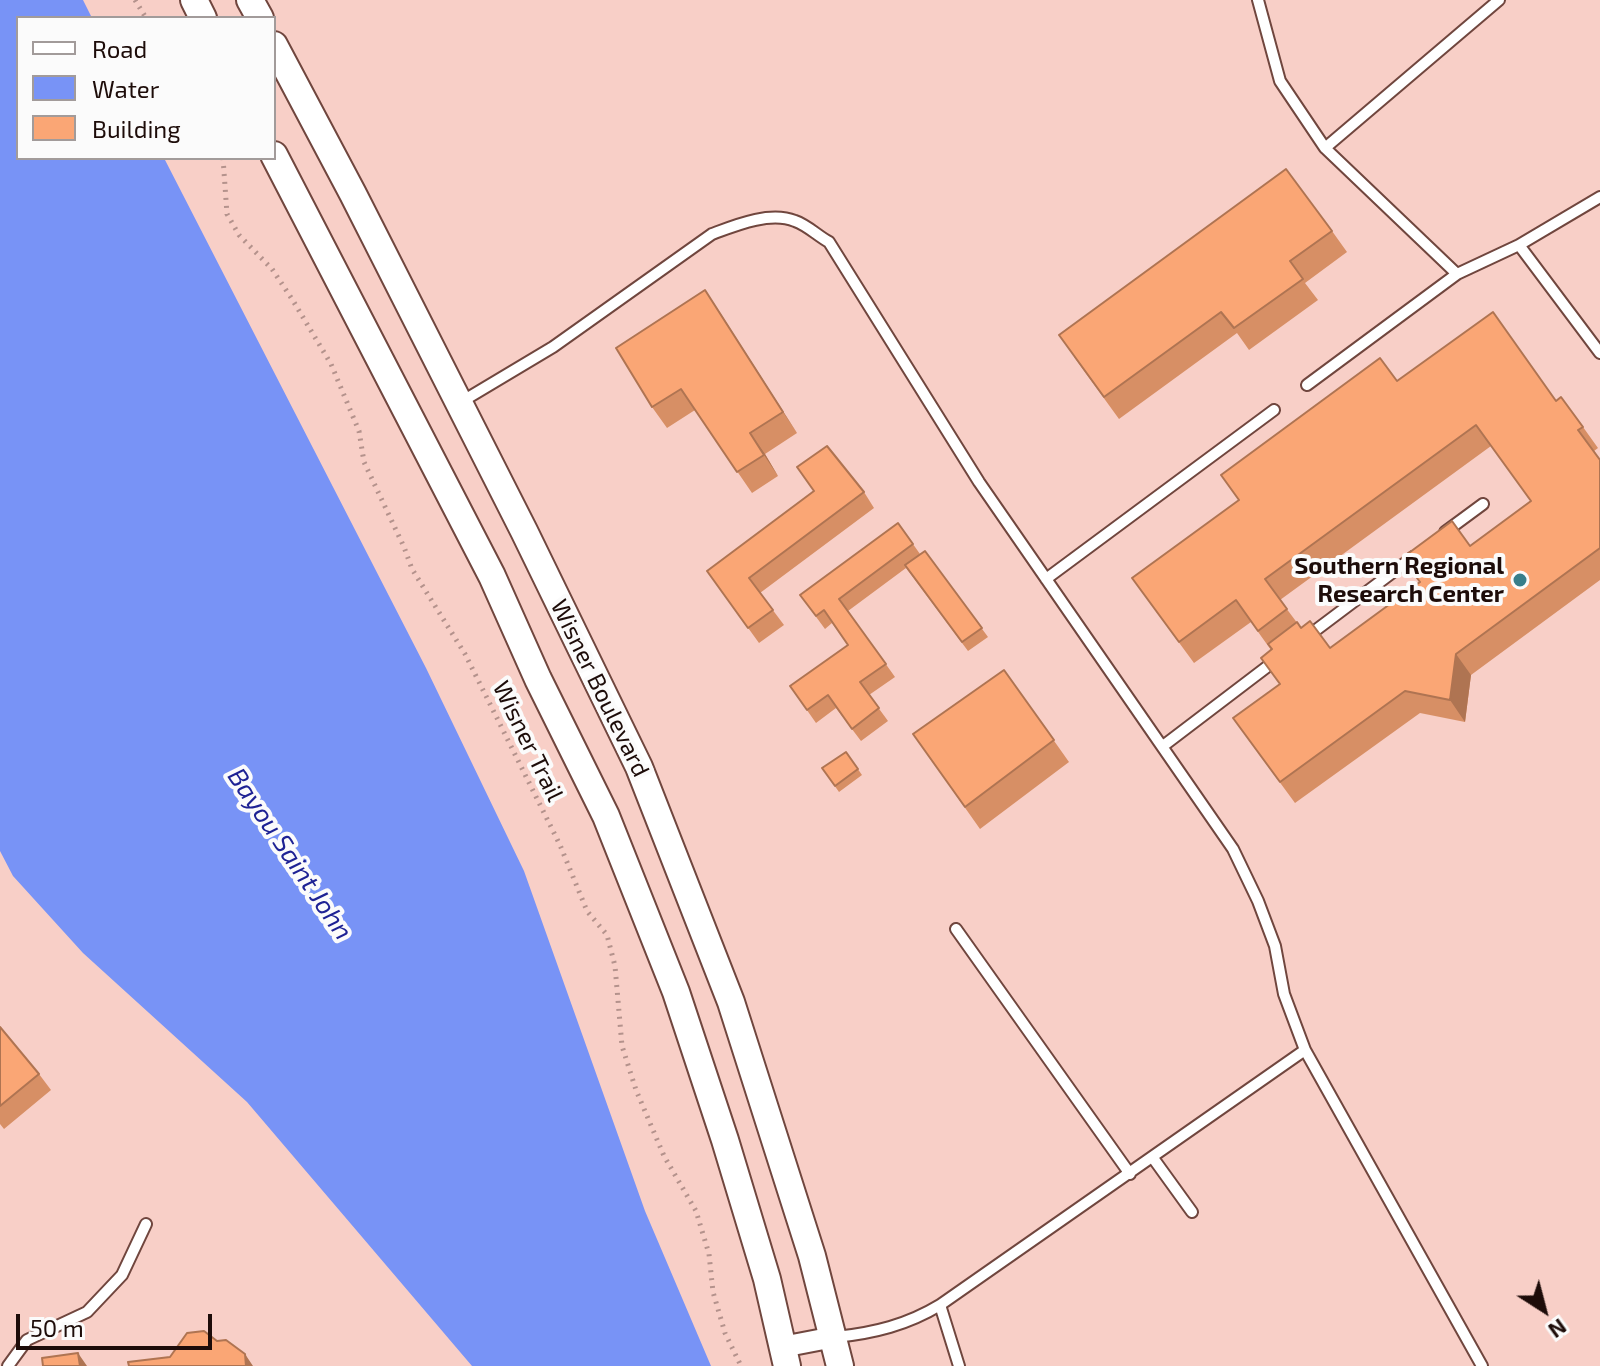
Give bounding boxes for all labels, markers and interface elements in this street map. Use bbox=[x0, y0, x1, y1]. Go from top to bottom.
legend bbox=[16, 16, 276, 160]
text: Road bbox=[92, 34, 147, 63]
text: Water bbox=[92, 74, 159, 103]
text: Building bbox=[92, 114, 181, 143]
place label: Southern Regional Research Center bbox=[1294, 552, 1504, 608]
marker: Southern Regional Research Center bbox=[1511, 571, 1529, 589]
street label: Wisner Boulevard bbox=[545, 595, 655, 781]
street label: Wisner Trail bbox=[486, 676, 570, 806]
water label: Bayou Saint John bbox=[221, 762, 359, 946]
north arrow bbox=[1504, 1270, 1584, 1350]
scale bar bbox=[20, 1298, 216, 1348]
text: 50 m bbox=[30, 1313, 84, 1342]
text: N bbox=[1544, 1314, 1572, 1345]

